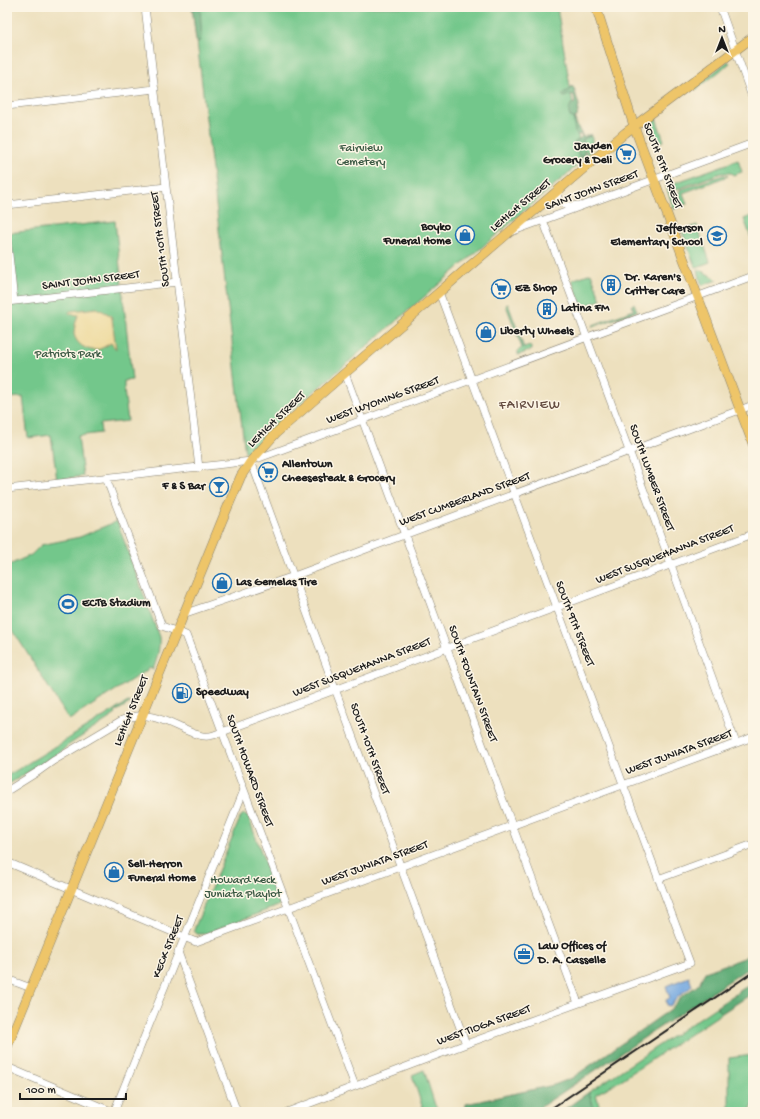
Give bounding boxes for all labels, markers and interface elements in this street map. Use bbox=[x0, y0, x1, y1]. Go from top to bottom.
north arrow bbox=[702, 18, 742, 58]
text: N bbox=[718, 24, 726, 36]
street label: SOUTH 8TH STREET bbox=[639, 121, 685, 212]
place label: Jayden Grocery & Deli bbox=[543, 140, 612, 168]
park label: Fairview Cemetery bbox=[337, 142, 385, 170]
supermarket icon: Jayden Grocery & Deli bbox=[615, 143, 637, 165]
street label: SAINT JOHN STREET bbox=[544, 167, 642, 214]
street label: LEHIGH STREET bbox=[488, 176, 555, 235]
street label: SOUTH 10TH STREET bbox=[148, 189, 174, 288]
place label: Boyko Funeral Home bbox=[382, 221, 452, 249]
place label: Jefferson Elementary School bbox=[610, 222, 703, 250]
shop icon: Boyko Funeral Home bbox=[454, 224, 476, 246]
school or university icon: Jefferson Elementary School bbox=[706, 225, 728, 247]
street label: SAINT JOHN STREET bbox=[42, 268, 142, 294]
place label: Dr. Karen's Critter Care bbox=[624, 271, 686, 299]
building icon: Dr. Karen's Critter Care bbox=[600, 274, 622, 296]
supermarket icon: EZ Shop bbox=[490, 278, 512, 300]
place label: EZ Shop bbox=[514, 282, 557, 296]
building icon: Latina FM bbox=[536, 298, 558, 320]
place label: Latina FM bbox=[561, 302, 610, 316]
shop icon: Liberty Wheels bbox=[475, 321, 497, 343]
place label: Liberty Wheels bbox=[500, 325, 574, 339]
park label: Patriots Park bbox=[34, 348, 103, 362]
street label: WEST WYOMING STREET bbox=[325, 374, 443, 428]
street label: LEHIGH STREET bbox=[245, 388, 310, 451]
district label: FAIRVIEW bbox=[498, 398, 561, 413]
street label: SOUTH LUMBER STREET bbox=[625, 423, 677, 535]
place label: Allentown Cheesesteak & Grocery bbox=[281, 458, 395, 486]
supermarket icon: Allentown Cheesesteak & Grocery bbox=[257, 461, 279, 483]
street label: WEST CUMBERLAND STREET bbox=[398, 469, 534, 530]
bar icon: F & S Bar bbox=[208, 476, 230, 498]
place label: F & S Bar bbox=[161, 480, 207, 494]
street label: WEST SUSQUEHANNA STREET bbox=[594, 522, 737, 588]
shop icon: Las Gemelas Tire bbox=[211, 572, 233, 594]
place label: Las Gemelas Tire bbox=[236, 576, 318, 590]
street label: SOUTH 9TH STREET bbox=[551, 579, 597, 670]
sports icon: ECTB Stadium bbox=[57, 593, 79, 615]
place label: ECTB Stadium bbox=[81, 597, 151, 611]
street label: SOUTH FOUNTAIN STREET bbox=[444, 624, 500, 746]
street label: WEST SUSQUEHANNA STREET bbox=[291, 635, 434, 701]
street label: LEHIGH STREET bbox=[111, 672, 153, 748]
fuel station icon: Speedway bbox=[171, 682, 193, 704]
place label: Speedway bbox=[196, 686, 249, 700]
street label: SOUTH 10TH STREET bbox=[346, 701, 392, 798]
street label: SOUTH HOWARD STREET bbox=[222, 713, 276, 830]
street label: WEST JUNIATA STREET bbox=[624, 727, 735, 779]
street label: WEST JUNIATA STREET bbox=[320, 838, 431, 890]
place label: Sell-Herron Funeral Home bbox=[127, 858, 197, 886]
shop icon: Sell-Herron Funeral Home bbox=[103, 861, 125, 883]
park label: Howard Keck Juniata Playlot bbox=[205, 874, 283, 902]
street label: KECK STREET bbox=[150, 912, 188, 980]
place label: Law Offices of D. A. Casselle bbox=[537, 940, 607, 968]
office icon: Law Offices of D. A. Casselle bbox=[513, 943, 535, 965]
street label: WEST TIOGA STREET bbox=[435, 1002, 534, 1050]
scale bar bbox=[20, 1075, 126, 1101]
text: 100 m bbox=[25, 1084, 56, 1098]

